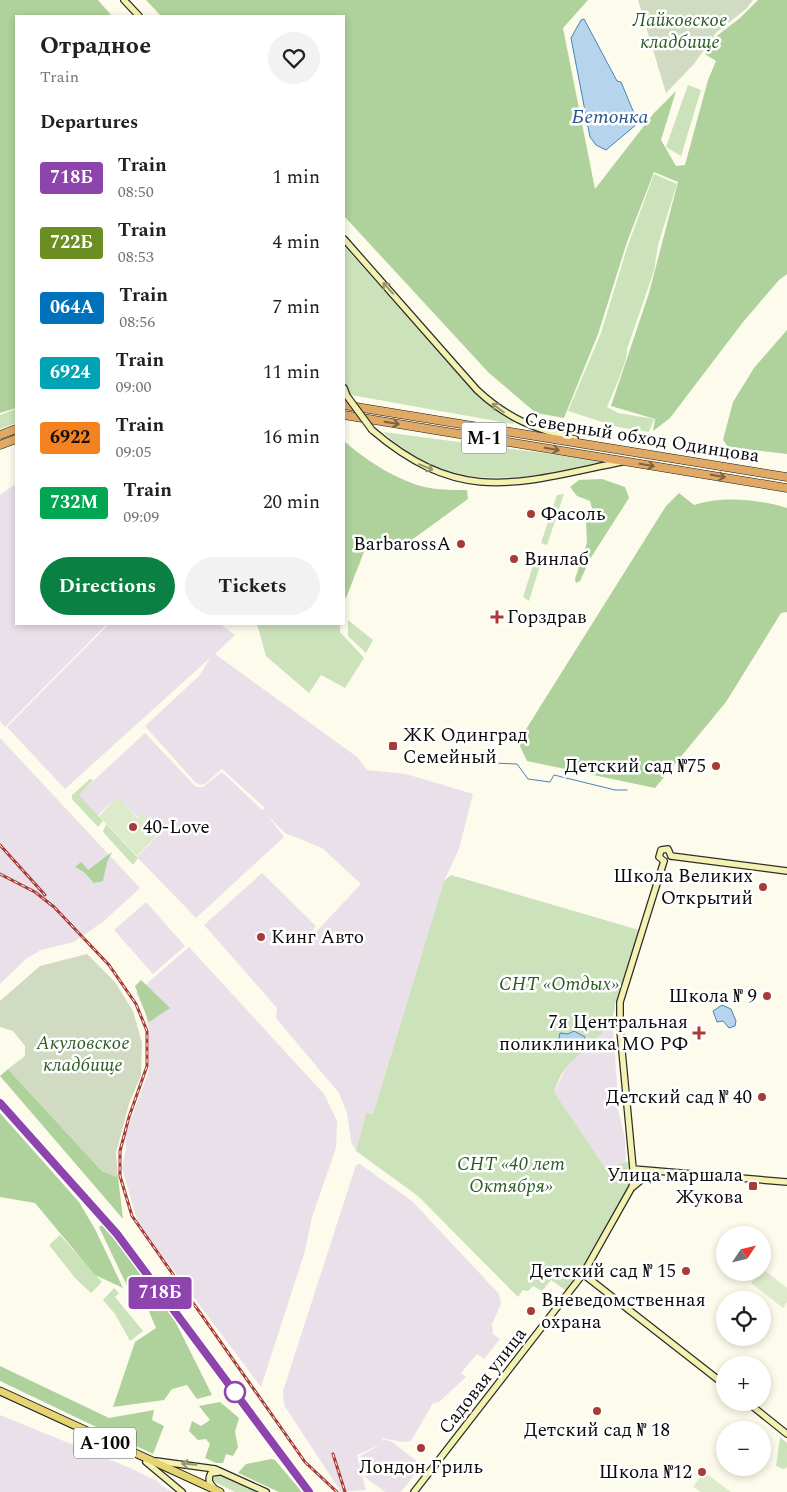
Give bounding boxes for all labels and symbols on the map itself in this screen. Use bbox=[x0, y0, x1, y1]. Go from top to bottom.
park label: Лайковское кладбище bbox=[632, 6, 727, 57]
water label: Бетонка bbox=[572, 102, 648, 132]
one-way arrow bbox=[382, 282, 394, 295]
one-way arrow bbox=[491, 403, 505, 413]
street label: Северный обход Одинцова bbox=[522, 405, 762, 471]
one-way arrow bbox=[384, 419, 400, 429]
road number: М-1 bbox=[462, 422, 506, 453]
one-way arrow bbox=[544, 445, 560, 455]
one-way arrow bbox=[639, 460, 655, 470]
one-way arrow bbox=[418, 463, 433, 473]
one-way arrow bbox=[709, 472, 725, 482]
place label: Фасоль bbox=[541, 500, 605, 529]
marker: Фасоль bbox=[525, 508, 537, 520]
place label: BarbarossA bbox=[353, 530, 451, 559]
marker: BarbarossA bbox=[455, 538, 467, 550]
place label: Винлаб bbox=[524, 545, 589, 574]
marker: Винлаб bbox=[508, 553, 520, 565]
place label: Горздрав bbox=[507, 603, 587, 632]
marker: Горздрав bbox=[491, 611, 503, 623]
place label: ЖК Одинград Семейный bbox=[403, 721, 528, 772]
marker: ЖК Одинград Семейный bbox=[387, 740, 399, 752]
place label: Детский сад №75 bbox=[565, 752, 706, 781]
marker: Детский сад №75 bbox=[710, 760, 722, 772]
place label: 40-Love bbox=[143, 813, 210, 842]
marker: 40-Love bbox=[127, 821, 139, 833]
place label: Школа Великих Открытий bbox=[613, 862, 753, 913]
marker: Школа Великих Открытий bbox=[757, 881, 769, 893]
place label: Кинг Авто bbox=[271, 923, 364, 952]
marker: Кинг Авто bbox=[255, 931, 267, 943]
park label: СНТ «Отдых» bbox=[499, 970, 619, 999]
place label: Школа № 9 bbox=[668, 982, 757, 1011]
marker: Школа № 9 bbox=[761, 990, 773, 1002]
place label: 7я Центральная поликлиника МО РФ bbox=[499, 1008, 688, 1059]
marker: 7я Центральная поликлиника МО РФ bbox=[692, 1026, 706, 1040]
park label: Акуловское кладбище bbox=[35, 1029, 130, 1080]
place label: Детский сад № 40 bbox=[606, 1083, 752, 1112]
marker: Детский сад № 40 bbox=[756, 1091, 768, 1103]
park label: СНТ «40 лет Октября» bbox=[457, 1150, 565, 1201]
place label: Улица маршала Жукова bbox=[607, 1161, 744, 1212]
marker: Улица маршала Жукова bbox=[747, 1180, 759, 1192]
north arrow bbox=[716, 1226, 771, 1281]
place label: Детский сад № 15 bbox=[530, 1257, 676, 1286]
marker: Детский сад № 15 bbox=[680, 1265, 692, 1277]
line badge: 718Б bbox=[125, 1277, 195, 1309]
place label: Вневедомственная охрана bbox=[541, 1286, 706, 1337]
marker: Вневедомственная охрана bbox=[525, 1305, 537, 1317]
street label: Садовая улица bbox=[432, 1321, 535, 1441]
unlabelled marker bbox=[224, 1381, 246, 1403]
marker: Детский сад № 18 bbox=[591, 1405, 603, 1417]
place label: Детский сад № 18 bbox=[524, 1416, 670, 1445]
road number: А-100 bbox=[74, 1428, 136, 1459]
marker: Лондон Гриль bbox=[415, 1442, 427, 1454]
place label: Лондон Гриль bbox=[359, 1453, 483, 1482]
place label: Школа №12 bbox=[599, 1458, 692, 1487]
one-way arrow bbox=[181, 1460, 197, 1469]
marker: Школа №12 bbox=[696, 1466, 708, 1478]

